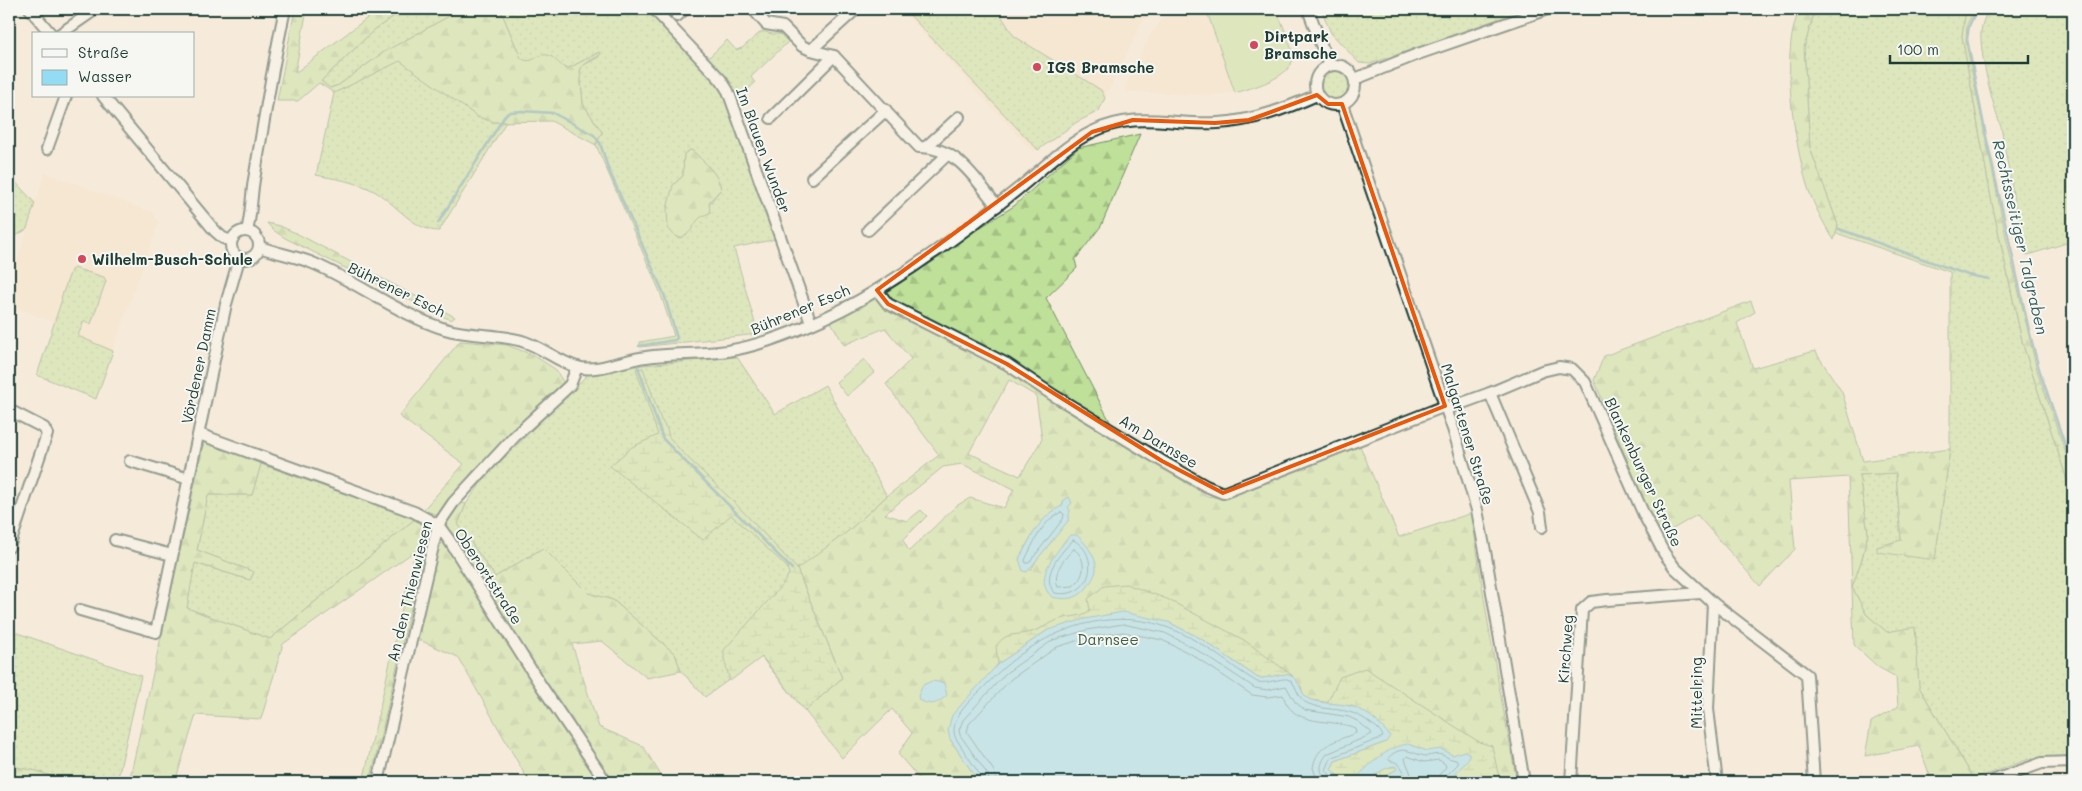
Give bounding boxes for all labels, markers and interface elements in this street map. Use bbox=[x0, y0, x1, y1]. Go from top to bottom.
place label: Dirtpark Bramsche bbox=[1264, 26, 1337, 63]
legend bbox=[32, 32, 195, 98]
scale bar bbox=[1890, 32, 2027, 64]
marker: Dirtpark Bramsche bbox=[1248, 39, 1260, 51]
text: 100 m bbox=[1897, 39, 1939, 59]
text: Straße bbox=[78, 42, 129, 62]
place label: IGS Bramsche bbox=[1047, 57, 1154, 77]
marker: IGS Bramsche bbox=[1031, 61, 1043, 73]
text: Wasser bbox=[78, 66, 132, 86]
street label: Im Blauen Wunder bbox=[732, 84, 796, 216]
water label: Rechtsseitiger Talgraben bbox=[1988, 137, 2054, 337]
place label: Wilhelm-Busch-Schule bbox=[92, 249, 253, 269]
marker: Wilhelm-Busch-Schule bbox=[76, 253, 88, 265]
street label: Bührener Esch bbox=[345, 257, 449, 321]
street label: Bührener Esch bbox=[747, 279, 853, 339]
street label: Vördener Damm bbox=[176, 306, 220, 426]
street label: Malgartener Straße bbox=[1437, 361, 1499, 507]
street label: Blankenburger Straße bbox=[1601, 394, 1687, 550]
street label: Am Darnsee bbox=[1116, 410, 1202, 472]
street label: An den Thienwiesen bbox=[382, 518, 436, 664]
street label: Oberortstraße bbox=[450, 524, 528, 628]
street label: Kirchweg bbox=[1553, 614, 1577, 684]
park label: Darnsee bbox=[1077, 629, 1139, 649]
street label: Mittelring bbox=[1686, 657, 1706, 729]

